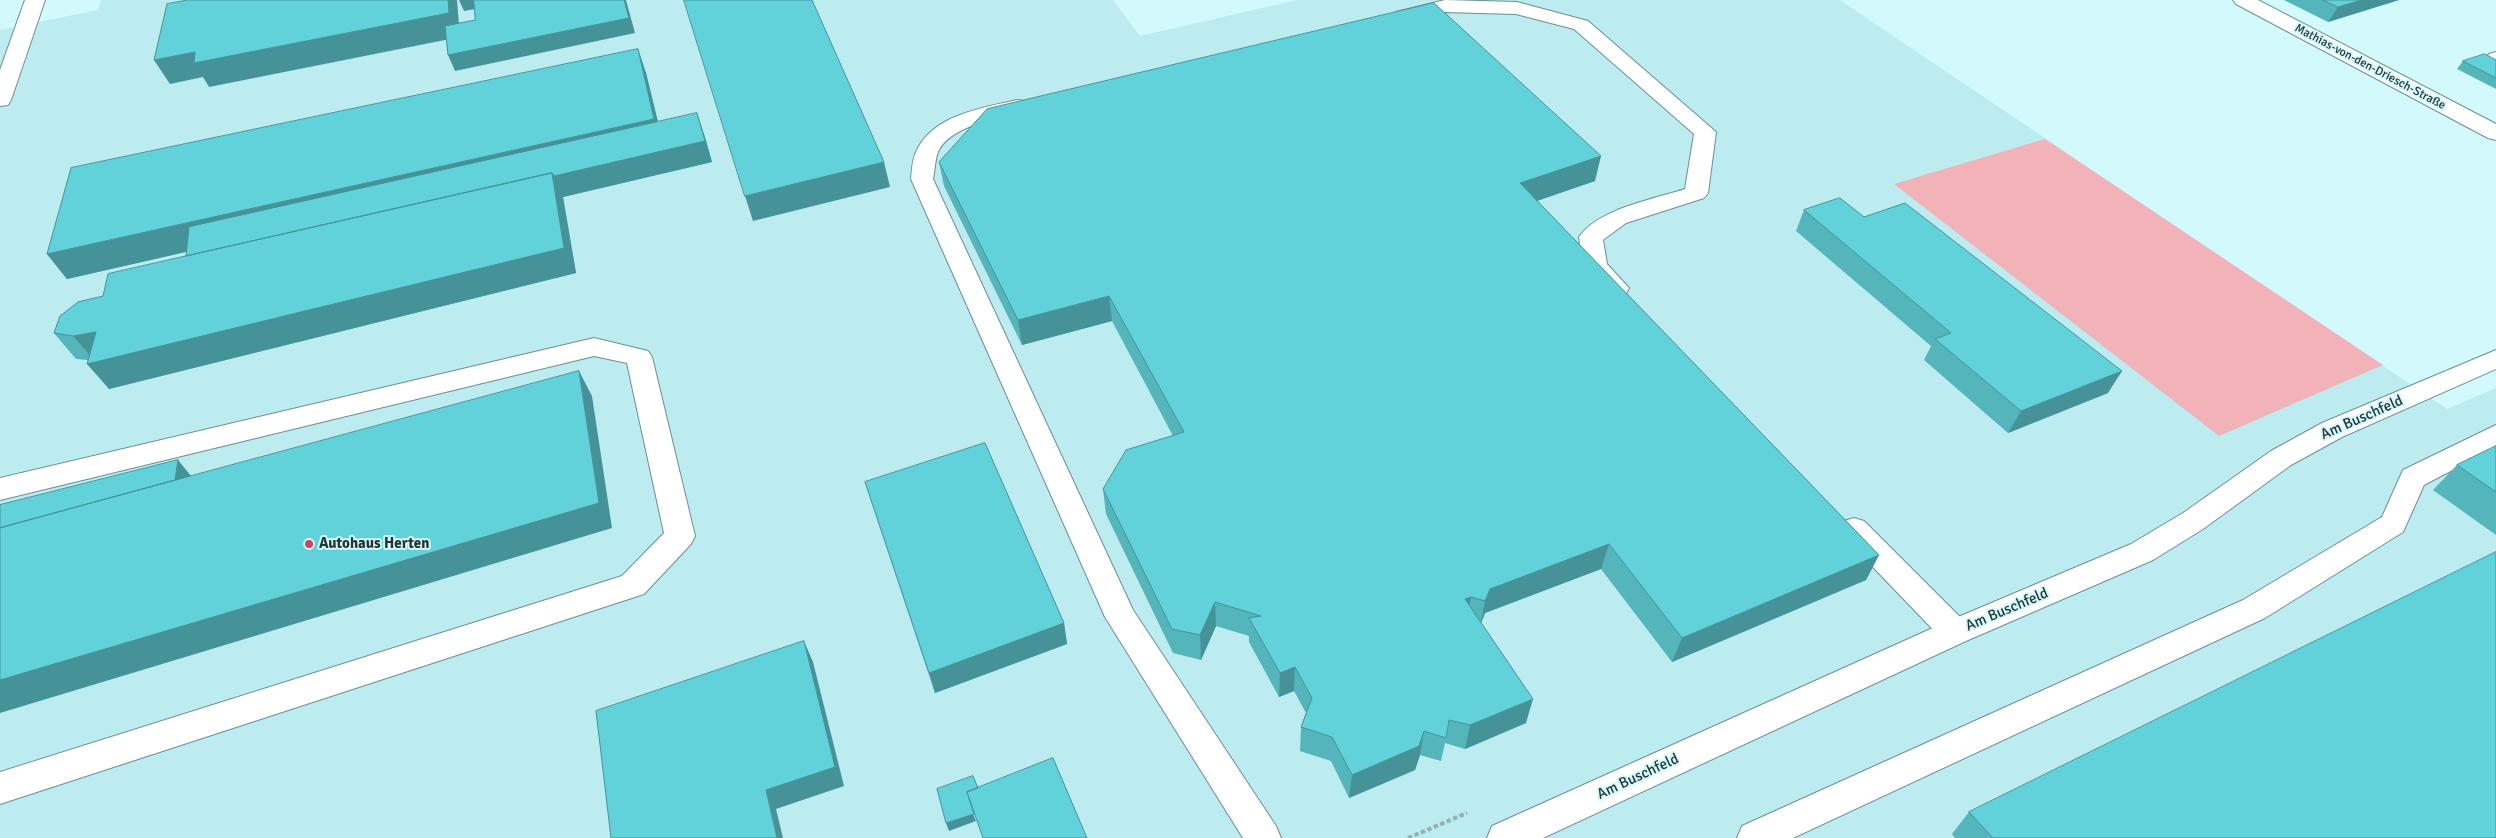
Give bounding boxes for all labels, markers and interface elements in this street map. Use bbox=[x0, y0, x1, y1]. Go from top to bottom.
street label: Mathias-von-den-Driesch-Straße bbox=[2292, 21, 2448, 113]
street label: Am Buschfeld bbox=[2318, 392, 2406, 444]
place label: Autohaus Herten bbox=[319, 535, 429, 553]
marker: Autohaus Herten bbox=[303, 538, 315, 550]
street label: Am Buschfeld bbox=[1963, 584, 2051, 636]
street label: Am Buschfeld bbox=[1594, 750, 1682, 804]

